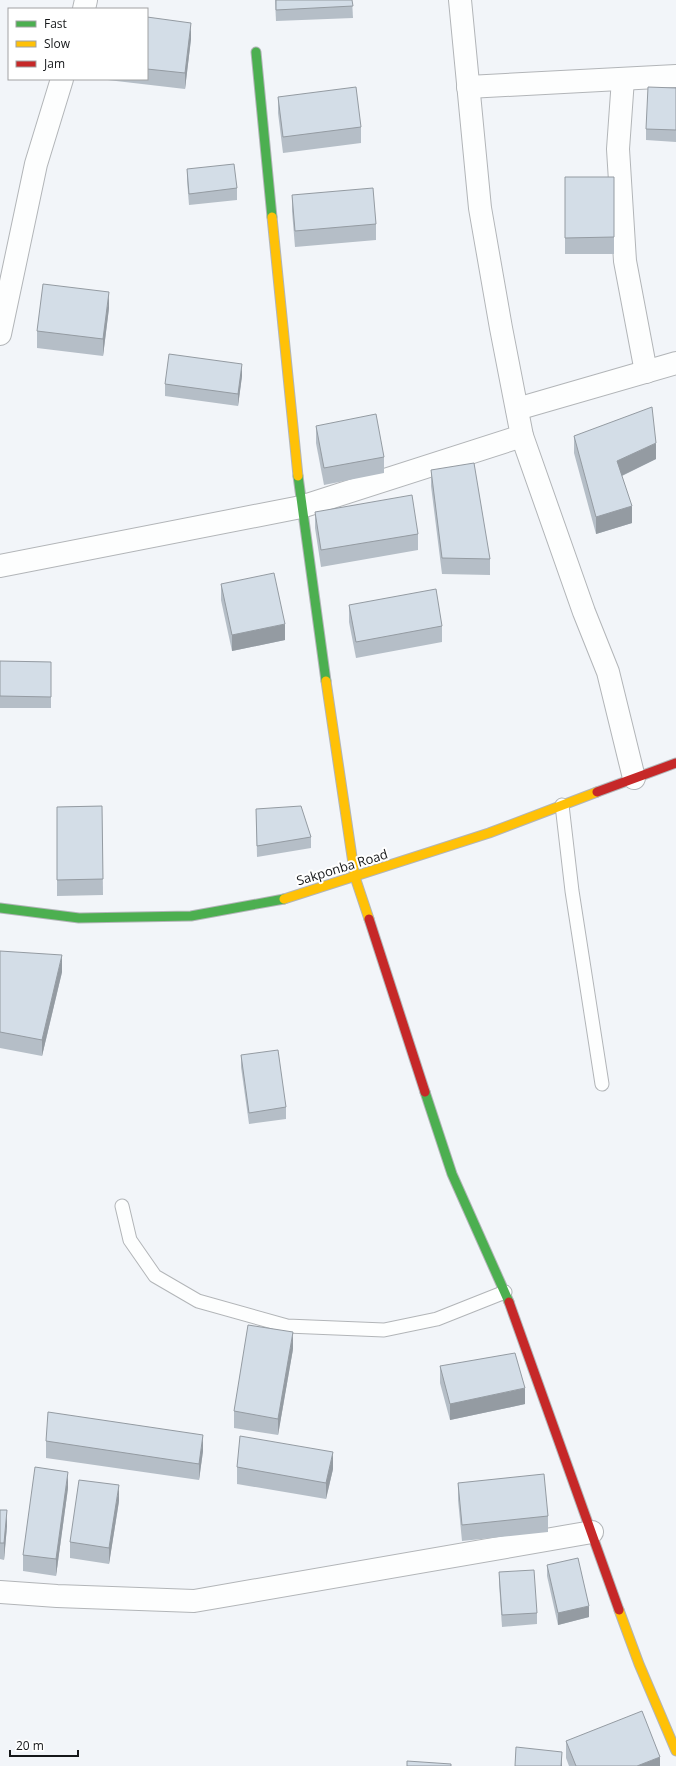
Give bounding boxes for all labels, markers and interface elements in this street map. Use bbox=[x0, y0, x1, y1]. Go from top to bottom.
legend bbox=[8, 8, 148, 80]
text: Fast bbox=[44, 15, 67, 32]
text: Slow bbox=[44, 35, 71, 52]
text: Jam bbox=[43, 55, 65, 72]
street label: Sakponba Road bbox=[294, 845, 390, 889]
scale bar bbox=[10, 1732, 78, 1758]
text: 20 m bbox=[16, 1737, 44, 1754]

